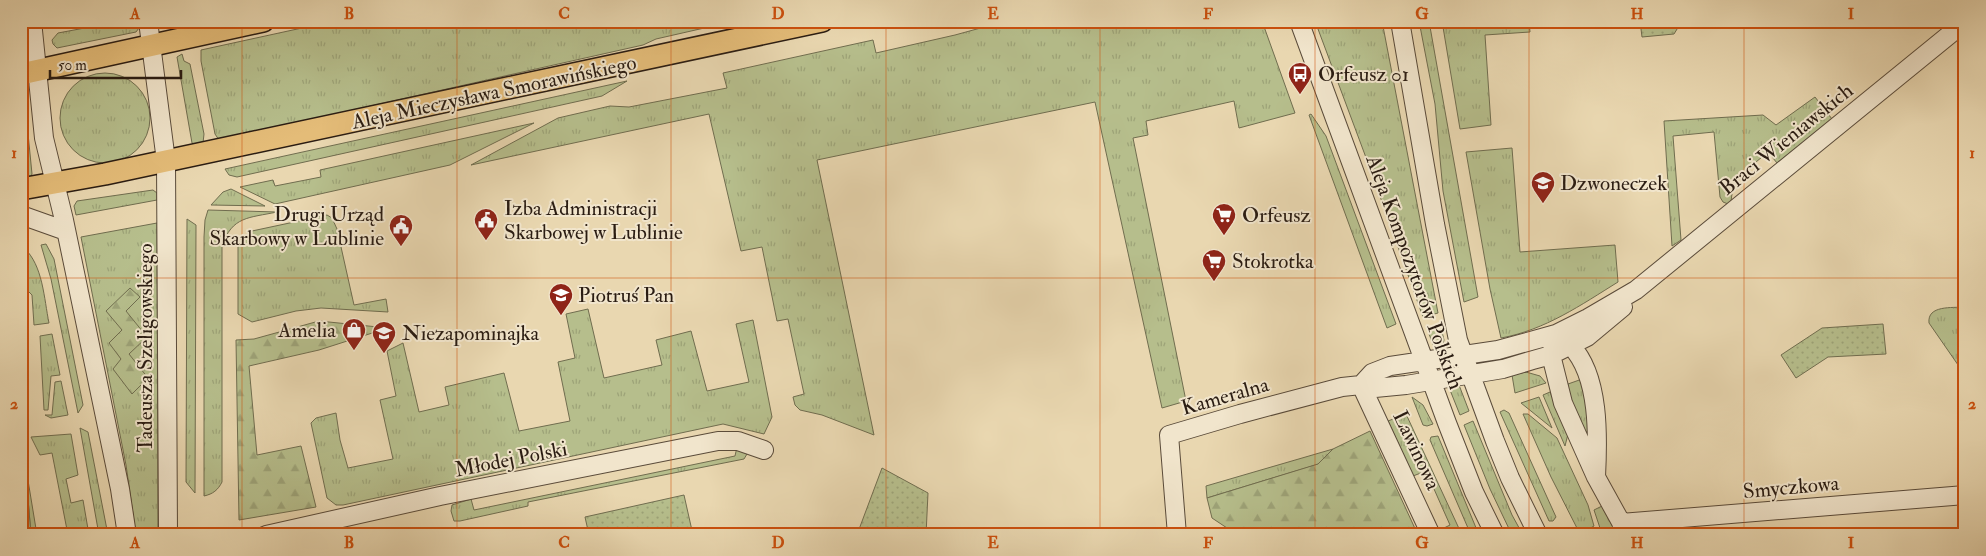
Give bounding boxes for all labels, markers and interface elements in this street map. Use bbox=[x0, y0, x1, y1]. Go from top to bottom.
text: A bbox=[129, 4, 141, 24]
text: B bbox=[344, 4, 354, 24]
text: C bbox=[558, 4, 570, 24]
text: D bbox=[771, 4, 785, 24]
text: E bbox=[987, 4, 999, 24]
text: F bbox=[1203, 4, 1213, 24]
text: G bbox=[1415, 4, 1429, 24]
text: H bbox=[1630, 4, 1644, 24]
text: I bbox=[1848, 4, 1855, 24]
scale bar bbox=[50, 48, 181, 80]
street label: Aleja Mieczysława Smorawińskiego bbox=[348, 49, 639, 136]
text: 50 m bbox=[58, 56, 87, 75]
bus stop icon: Orfeusz 01 bbox=[1287, 61, 1313, 95]
place label: Orfeusz 01 bbox=[1318, 61, 1409, 88]
street label: Braci Wieniawskich bbox=[1714, 77, 1859, 202]
text: 1 bbox=[11, 143, 17, 163]
text: 1 bbox=[1969, 143, 1975, 163]
street label: Aleja Kompozytorów Polskich bbox=[1359, 150, 1470, 393]
school or university icon: Dzwoneczek bbox=[1530, 170, 1556, 204]
place label: Dzwoneczek bbox=[1560, 170, 1667, 197]
place label: Izba Administracji Skarbowej w Lublinie bbox=[504, 195, 683, 246]
place label: Drugi Urząd Skarbowy w Lublinie bbox=[209, 201, 385, 252]
supermarket icon: Orfeusz bbox=[1211, 202, 1237, 236]
place label: Orfeusz bbox=[1242, 202, 1311, 229]
public building icon: Izba Administracji Skarbowej w Lublinie bbox=[473, 207, 499, 241]
public building icon: Drugi Urząd Skarbowy w Lublinie bbox=[388, 213, 414, 247]
street label: Tadeusza Szeligowskiego bbox=[132, 243, 159, 453]
supermarket icon: Stokrotka bbox=[1201, 248, 1227, 282]
place label: Stokrotka bbox=[1232, 248, 1314, 275]
school or university icon: Piotruś Pan bbox=[548, 282, 574, 316]
place label: Piotruś Pan bbox=[578, 282, 674, 309]
place label: Amelia bbox=[277, 317, 336, 344]
shop icon: Amelia bbox=[341, 317, 367, 351]
school or university icon: Niezapominajka bbox=[371, 320, 397, 354]
place label: Niezapominajka bbox=[402, 320, 539, 347]
street label: Kameralna bbox=[1178, 371, 1272, 422]
text: 2 bbox=[10, 394, 18, 414]
text: 2 bbox=[1968, 394, 1976, 414]
street label: Lawinowa bbox=[1386, 406, 1447, 495]
street label: Młodej Polski bbox=[453, 435, 570, 484]
street label: Smyczkowa bbox=[1742, 470, 1841, 505]
text: A bbox=[129, 533, 141, 553]
text: B bbox=[344, 533, 354, 553]
text: C bbox=[558, 533, 570, 553]
text: D bbox=[771, 533, 785, 553]
text: E bbox=[987, 533, 999, 553]
text: F bbox=[1203, 533, 1213, 553]
text: G bbox=[1415, 533, 1429, 553]
text: H bbox=[1630, 533, 1644, 553]
text: I bbox=[1848, 533, 1855, 553]

